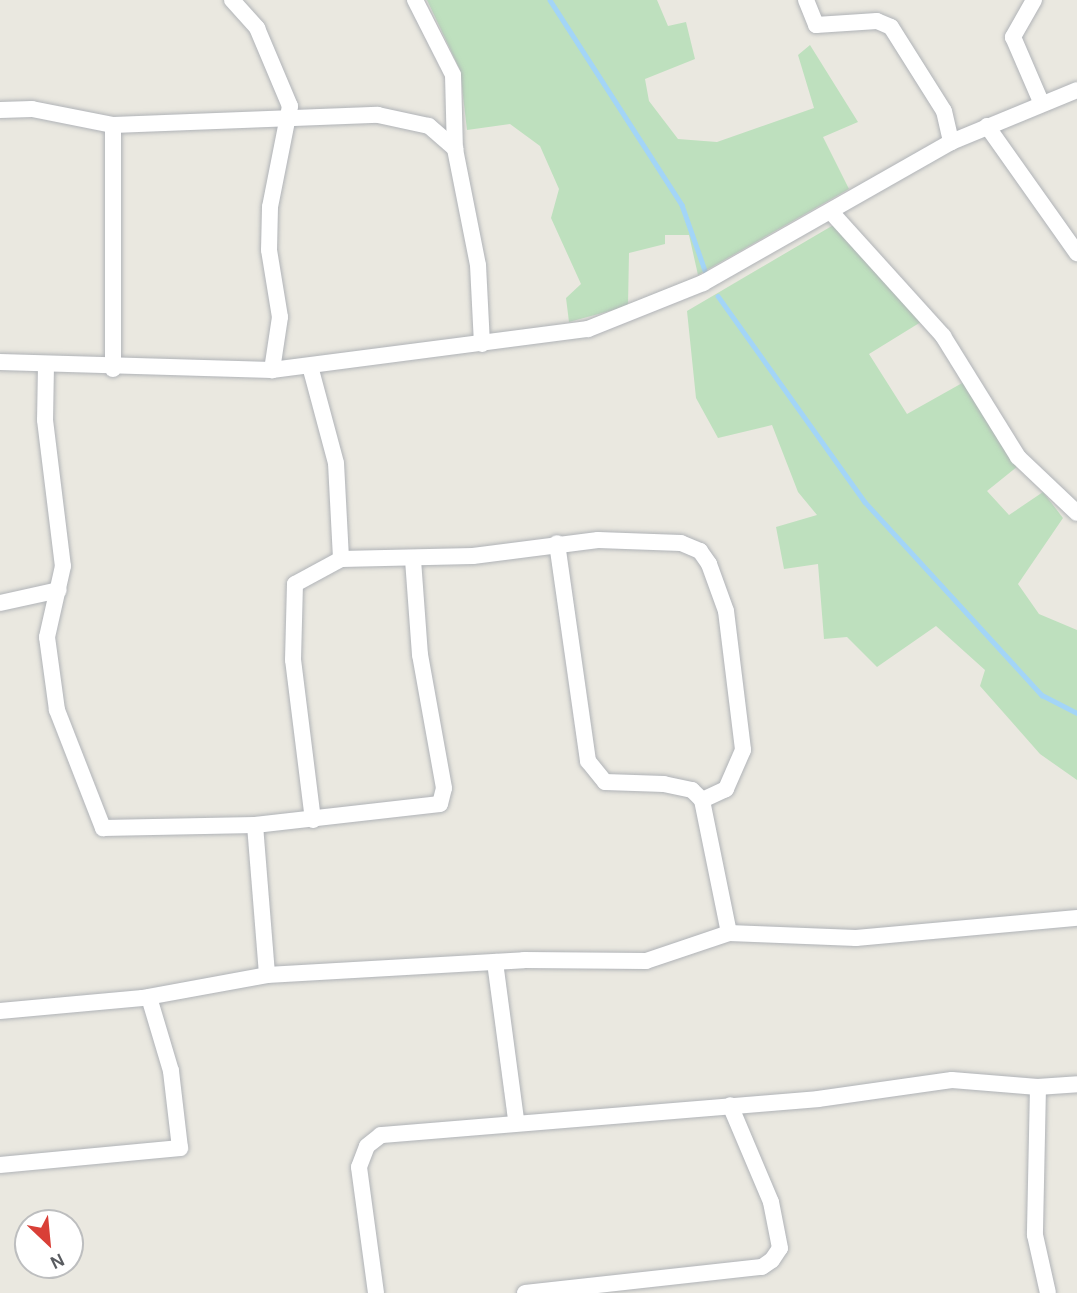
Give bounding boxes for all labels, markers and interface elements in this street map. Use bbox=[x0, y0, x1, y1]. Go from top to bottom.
north arrow bbox=[14, 1209, 84, 1279]
text: N bbox=[46, 1248, 68, 1274]

